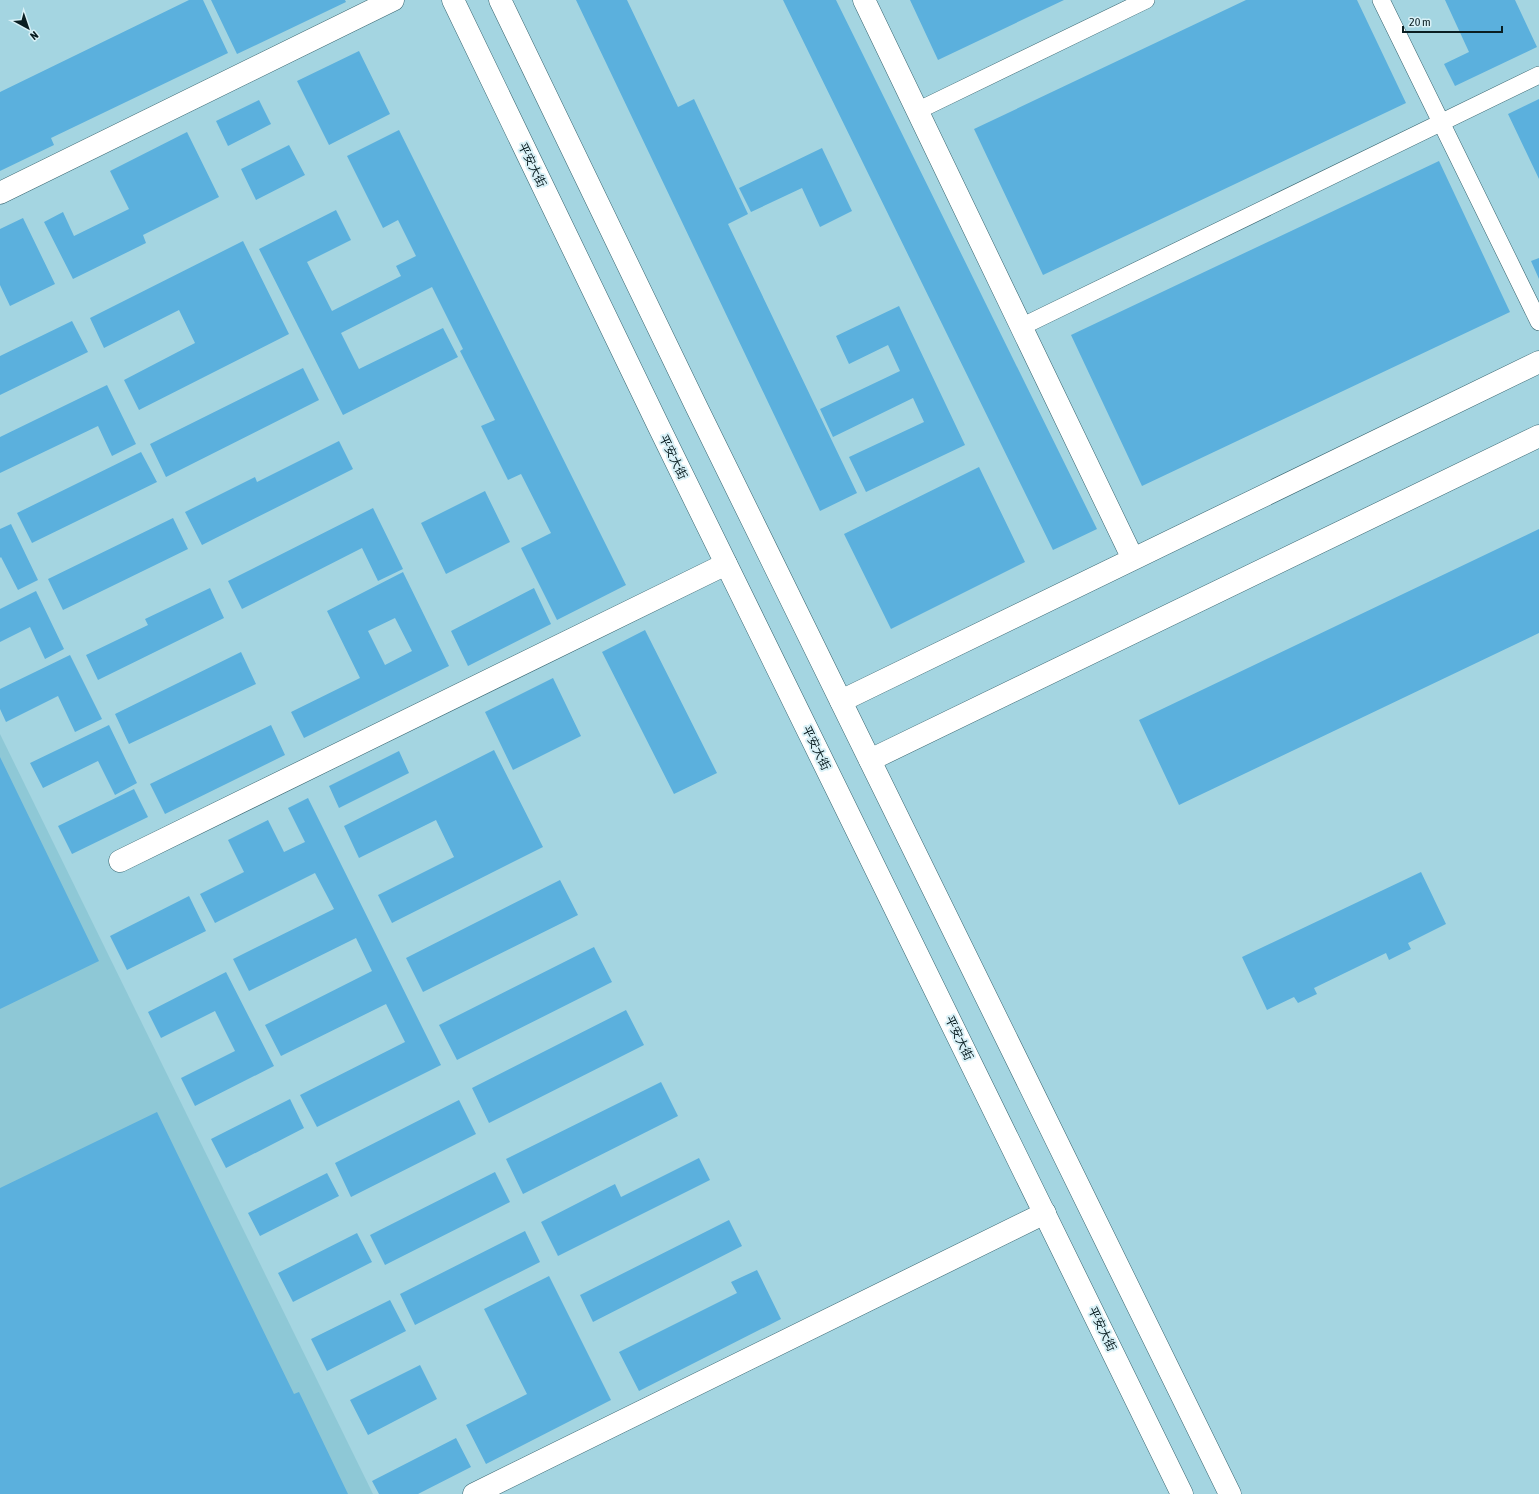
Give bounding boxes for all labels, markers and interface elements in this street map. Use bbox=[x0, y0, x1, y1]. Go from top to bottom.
north arrow bbox=[8, 8, 48, 48]
scale bar bbox=[1403, 8, 1502, 34]
text: 20 m bbox=[1409, 15, 1431, 29]
text: N bbox=[28, 29, 41, 42]
street label: 平安大街 bbox=[515, 140, 549, 190]
street label: 平安大街 bbox=[656, 432, 690, 482]
street label: 平安大街 bbox=[799, 723, 833, 773]
street label: 平安大街 bbox=[942, 1013, 976, 1063]
street label: 平安大街 bbox=[1085, 1304, 1119, 1354]

